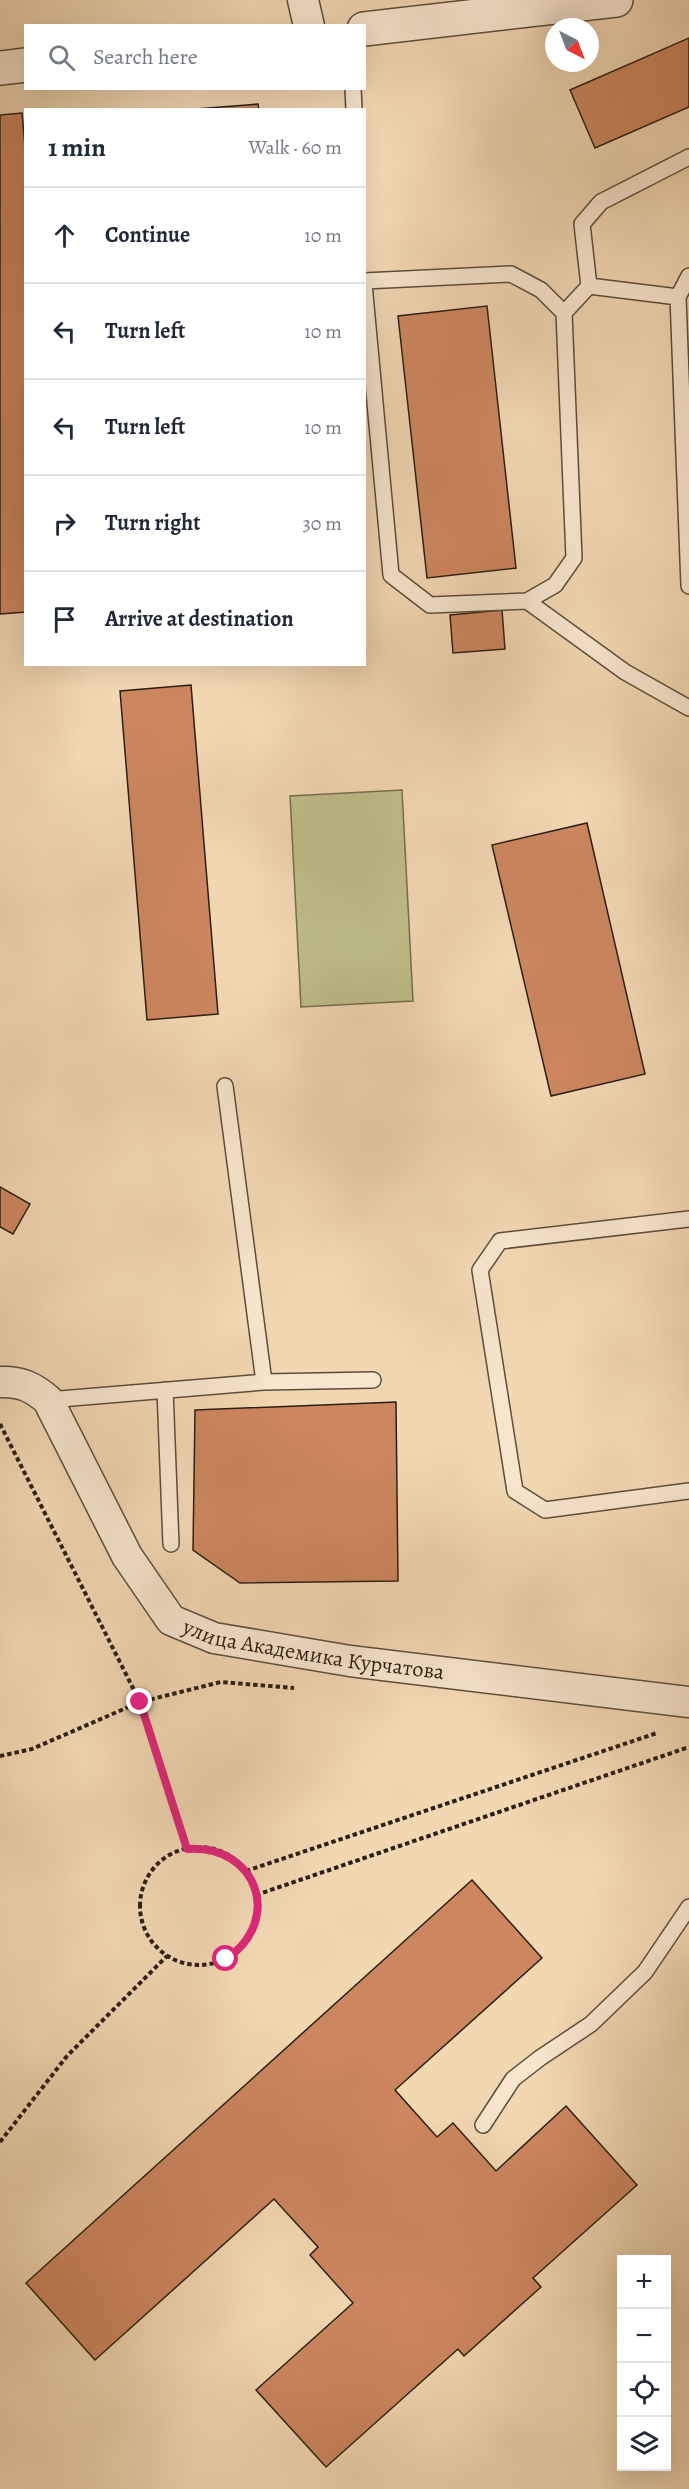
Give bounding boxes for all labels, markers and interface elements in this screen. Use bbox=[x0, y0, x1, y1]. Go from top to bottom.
north arrow bbox=[545, 18, 599, 72]
search box bbox=[24, 24, 366, 90]
icon: search bbox=[45, 41, 78, 74]
text: Search here bbox=[93, 42, 198, 72]
text: 1 min bbox=[48, 130, 106, 165]
text: Walk · 60 m bbox=[248, 134, 342, 161]
icon: ahead bbox=[48, 219, 81, 252]
text: Continue bbox=[105, 220, 190, 250]
text: 10 m bbox=[304, 222, 342, 249]
icon: left bbox=[48, 315, 81, 348]
text: Turn left bbox=[105, 316, 185, 346]
text: 10 m bbox=[304, 318, 342, 345]
icon: left bbox=[48, 411, 81, 444]
text: Turn left bbox=[105, 412, 185, 442]
text: 10 m bbox=[304, 414, 342, 441]
icon: right bbox=[48, 507, 81, 540]
text: Turn right bbox=[105, 508, 201, 538]
text: 30 m bbox=[302, 510, 342, 537]
icon: arrive bbox=[48, 603, 81, 636]
text: Arrive at destination bbox=[105, 604, 294, 634]
street label: улица Академика Курчатова bbox=[177, 1611, 447, 1687]
route end bbox=[126, 1688, 152, 1714]
route start bbox=[212, 1945, 238, 1971]
map controls bbox=[617, 2255, 671, 2471]
button: + bbox=[617, 2255, 671, 2309]
button: − bbox=[617, 2309, 671, 2363]
button: locate bbox=[617, 2363, 671, 2417]
button: layers bbox=[617, 2417, 671, 2471]

